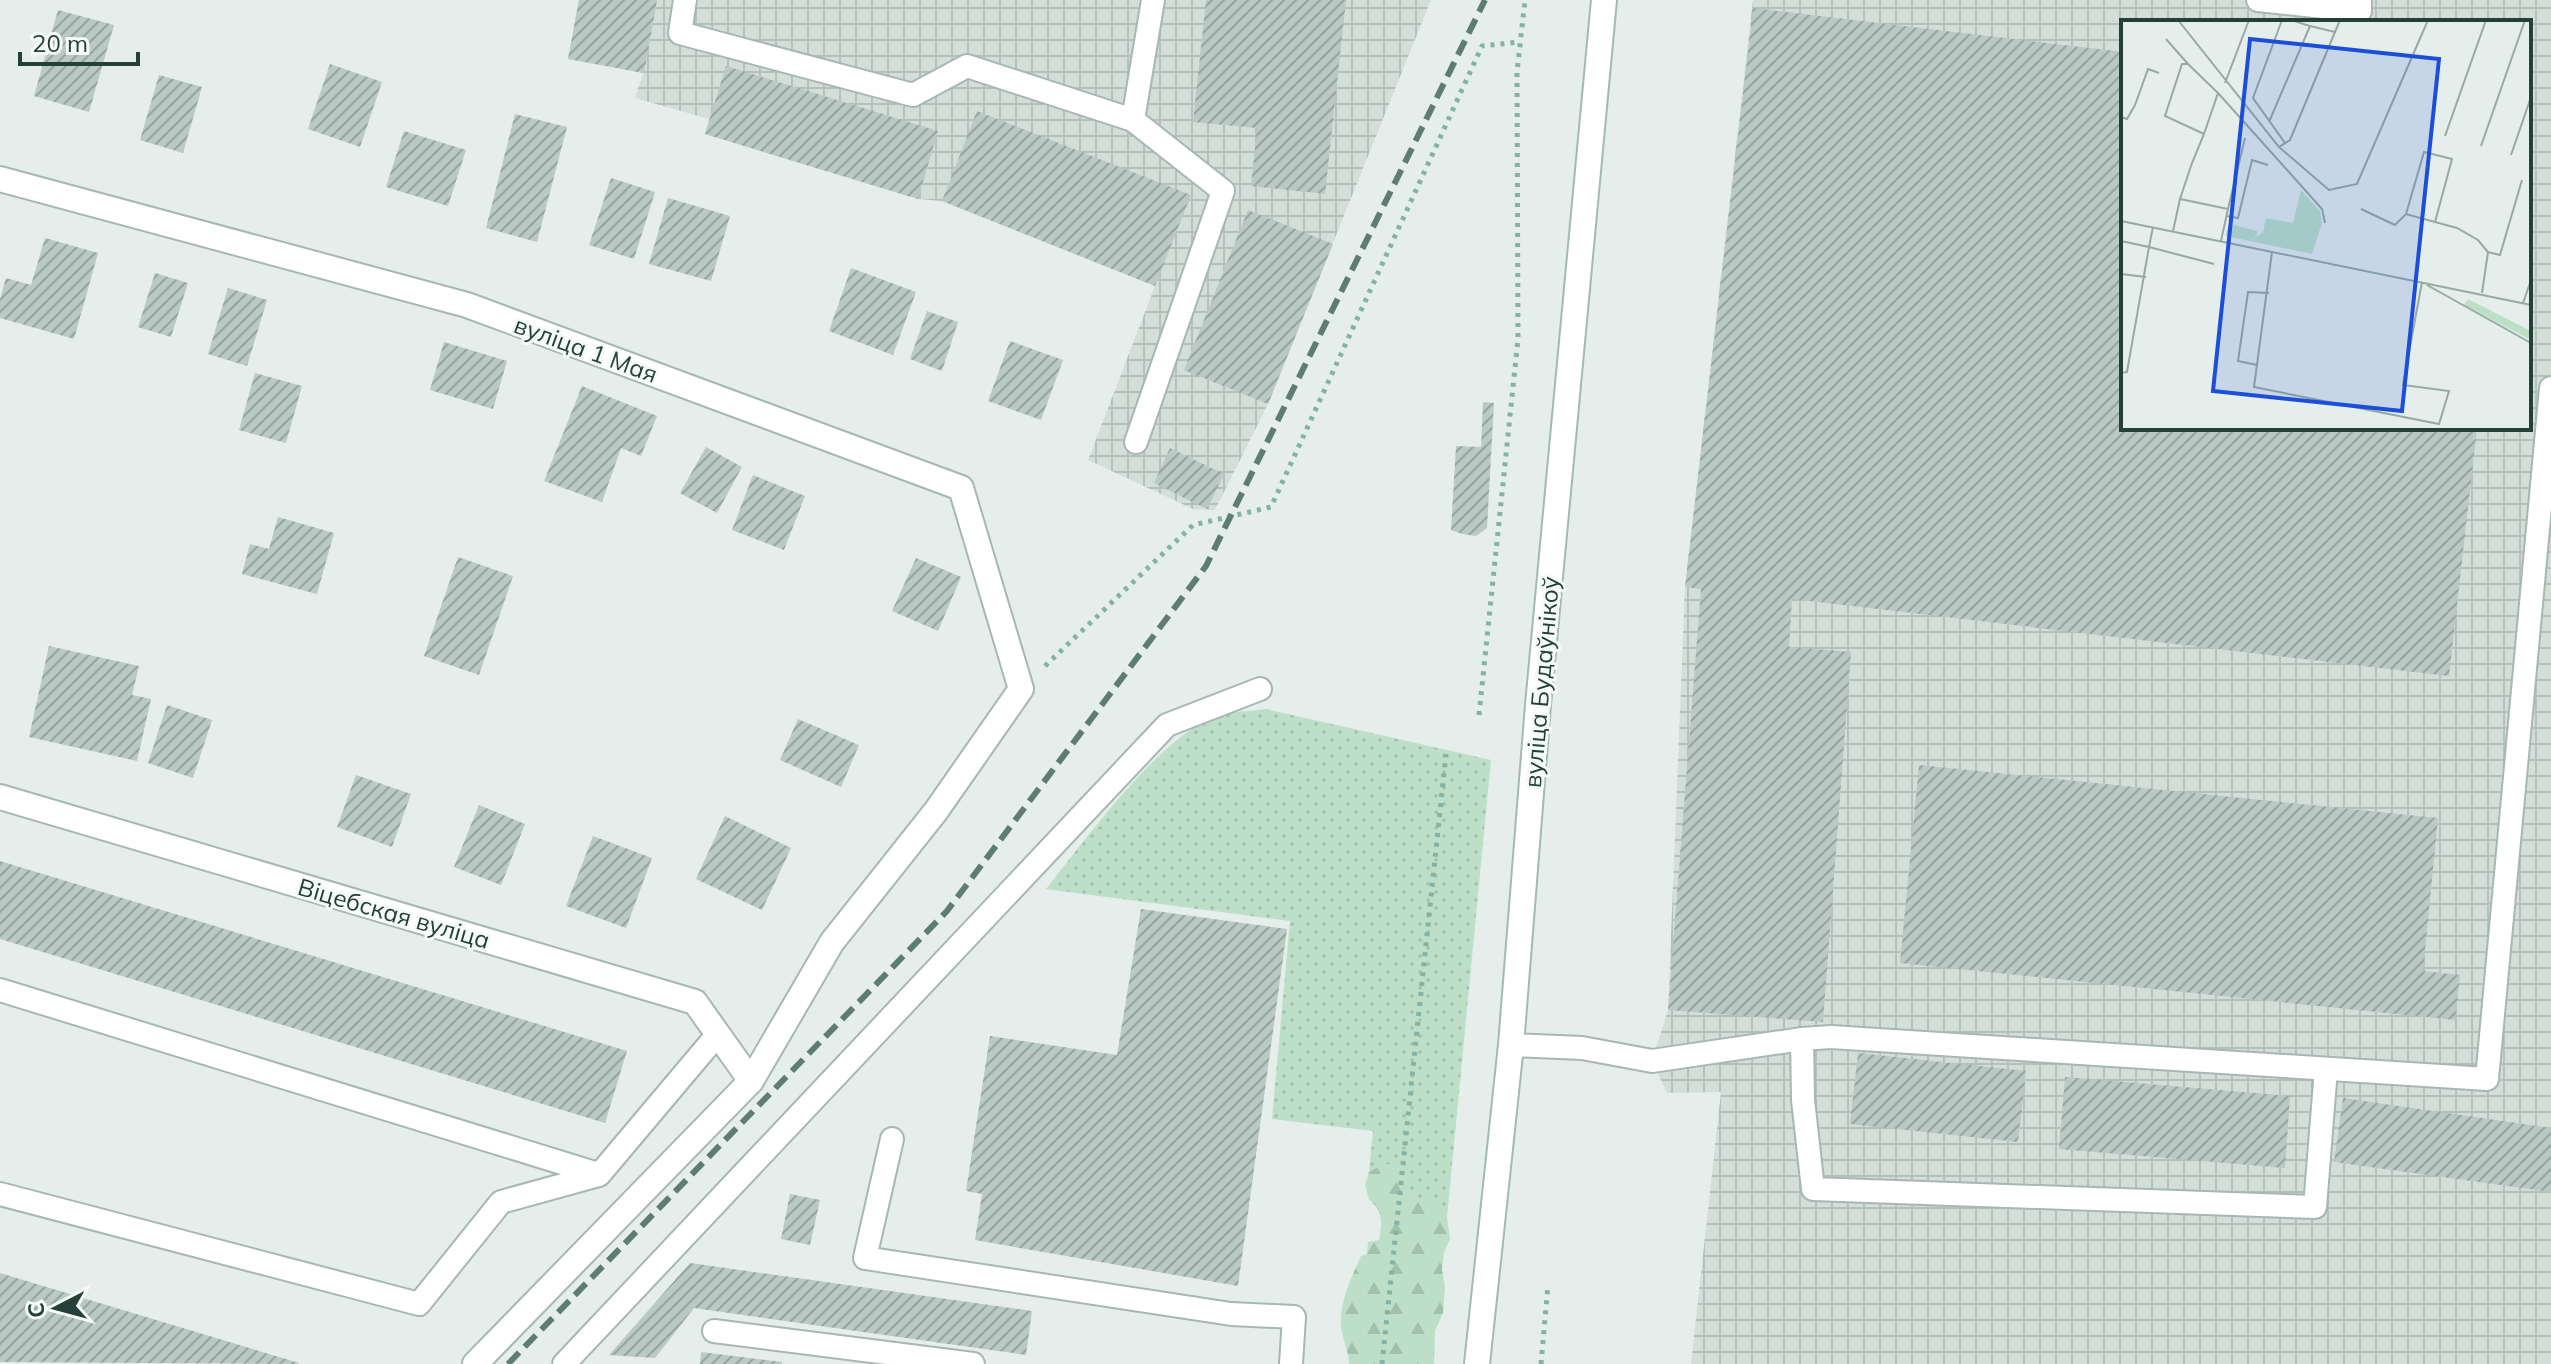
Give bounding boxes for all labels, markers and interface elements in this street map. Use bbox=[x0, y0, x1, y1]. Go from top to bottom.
scale bar bbox=[20, 16, 138, 66]
inset map bbox=[2121, 20, 2531, 430]
text: 20 m bbox=[32, 28, 88, 58]
street label: вуліца 1 Мая bbox=[510, 309, 662, 389]
street label: вуліца Будаўнікоў bbox=[1517, 575, 1565, 789]
street label: Віцебская вуліца bbox=[295, 871, 493, 955]
north arrow bbox=[16, 1268, 96, 1348]
text: С bbox=[21, 1301, 51, 1319]

